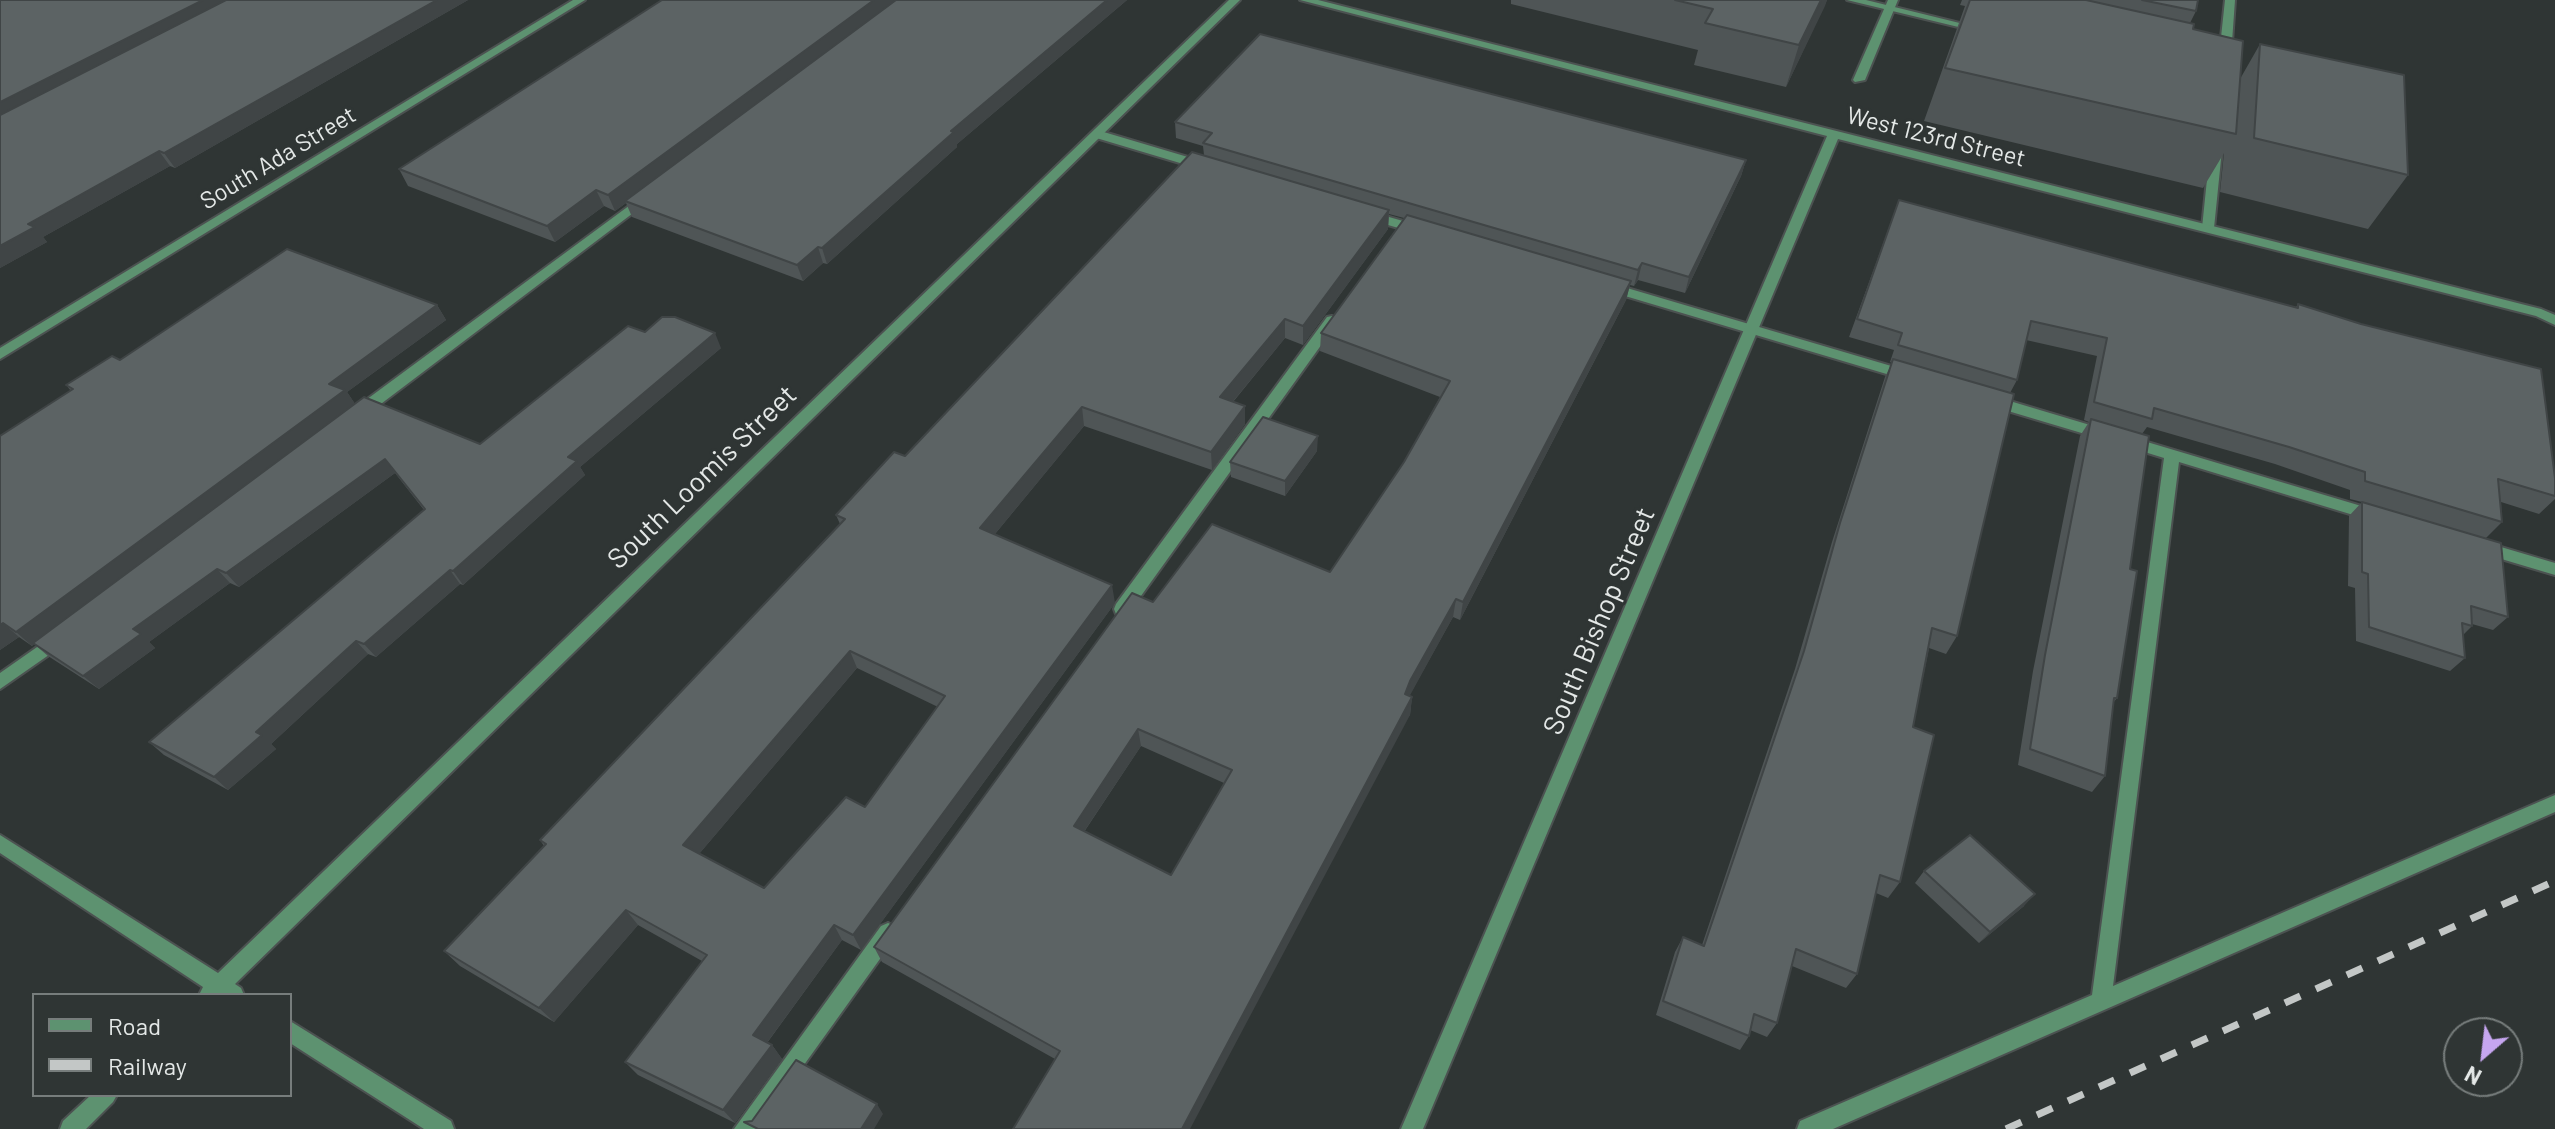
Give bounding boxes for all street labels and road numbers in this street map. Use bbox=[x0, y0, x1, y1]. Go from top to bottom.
street label: South Ada Street bbox=[195, 100, 361, 216]
street label: West 123rd Street bbox=[1844, 101, 2028, 173]
street label: South Loomis Street bbox=[601, 378, 803, 576]
street label: South Bishop Street bbox=[1536, 502, 1662, 740]

